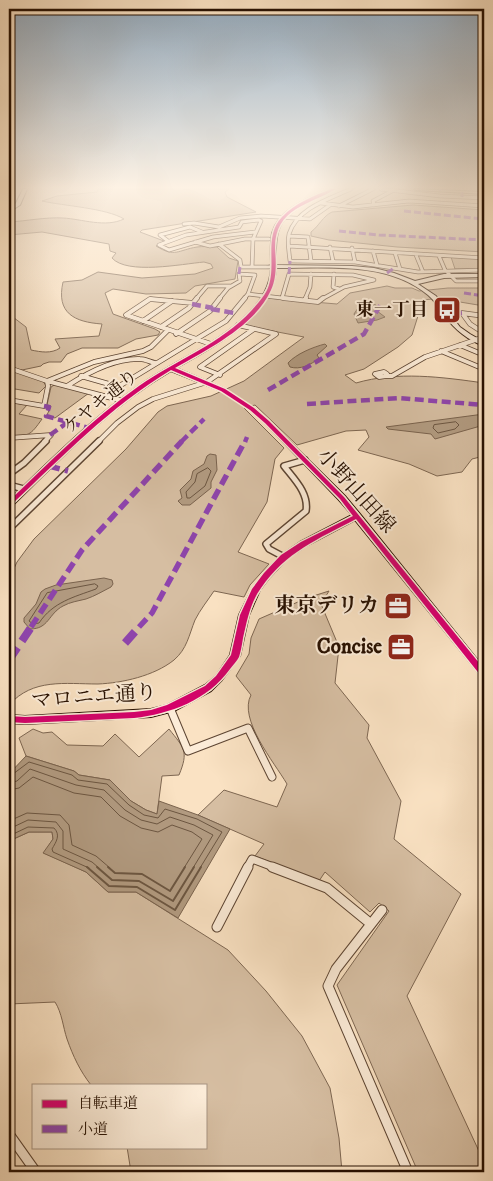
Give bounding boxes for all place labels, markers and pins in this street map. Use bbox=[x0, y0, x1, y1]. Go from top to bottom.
bus stop icon: 東一丁目 bbox=[432, 295, 462, 325]
place label: 東一丁目 bbox=[356, 299, 428, 321]
office icon: 東京デリカ bbox=[383, 591, 413, 621]
place label: 東京デリカ bbox=[274, 593, 379, 619]
office icon: Concise bbox=[386, 632, 416, 662]
place label: Concise bbox=[317, 634, 382, 660]

